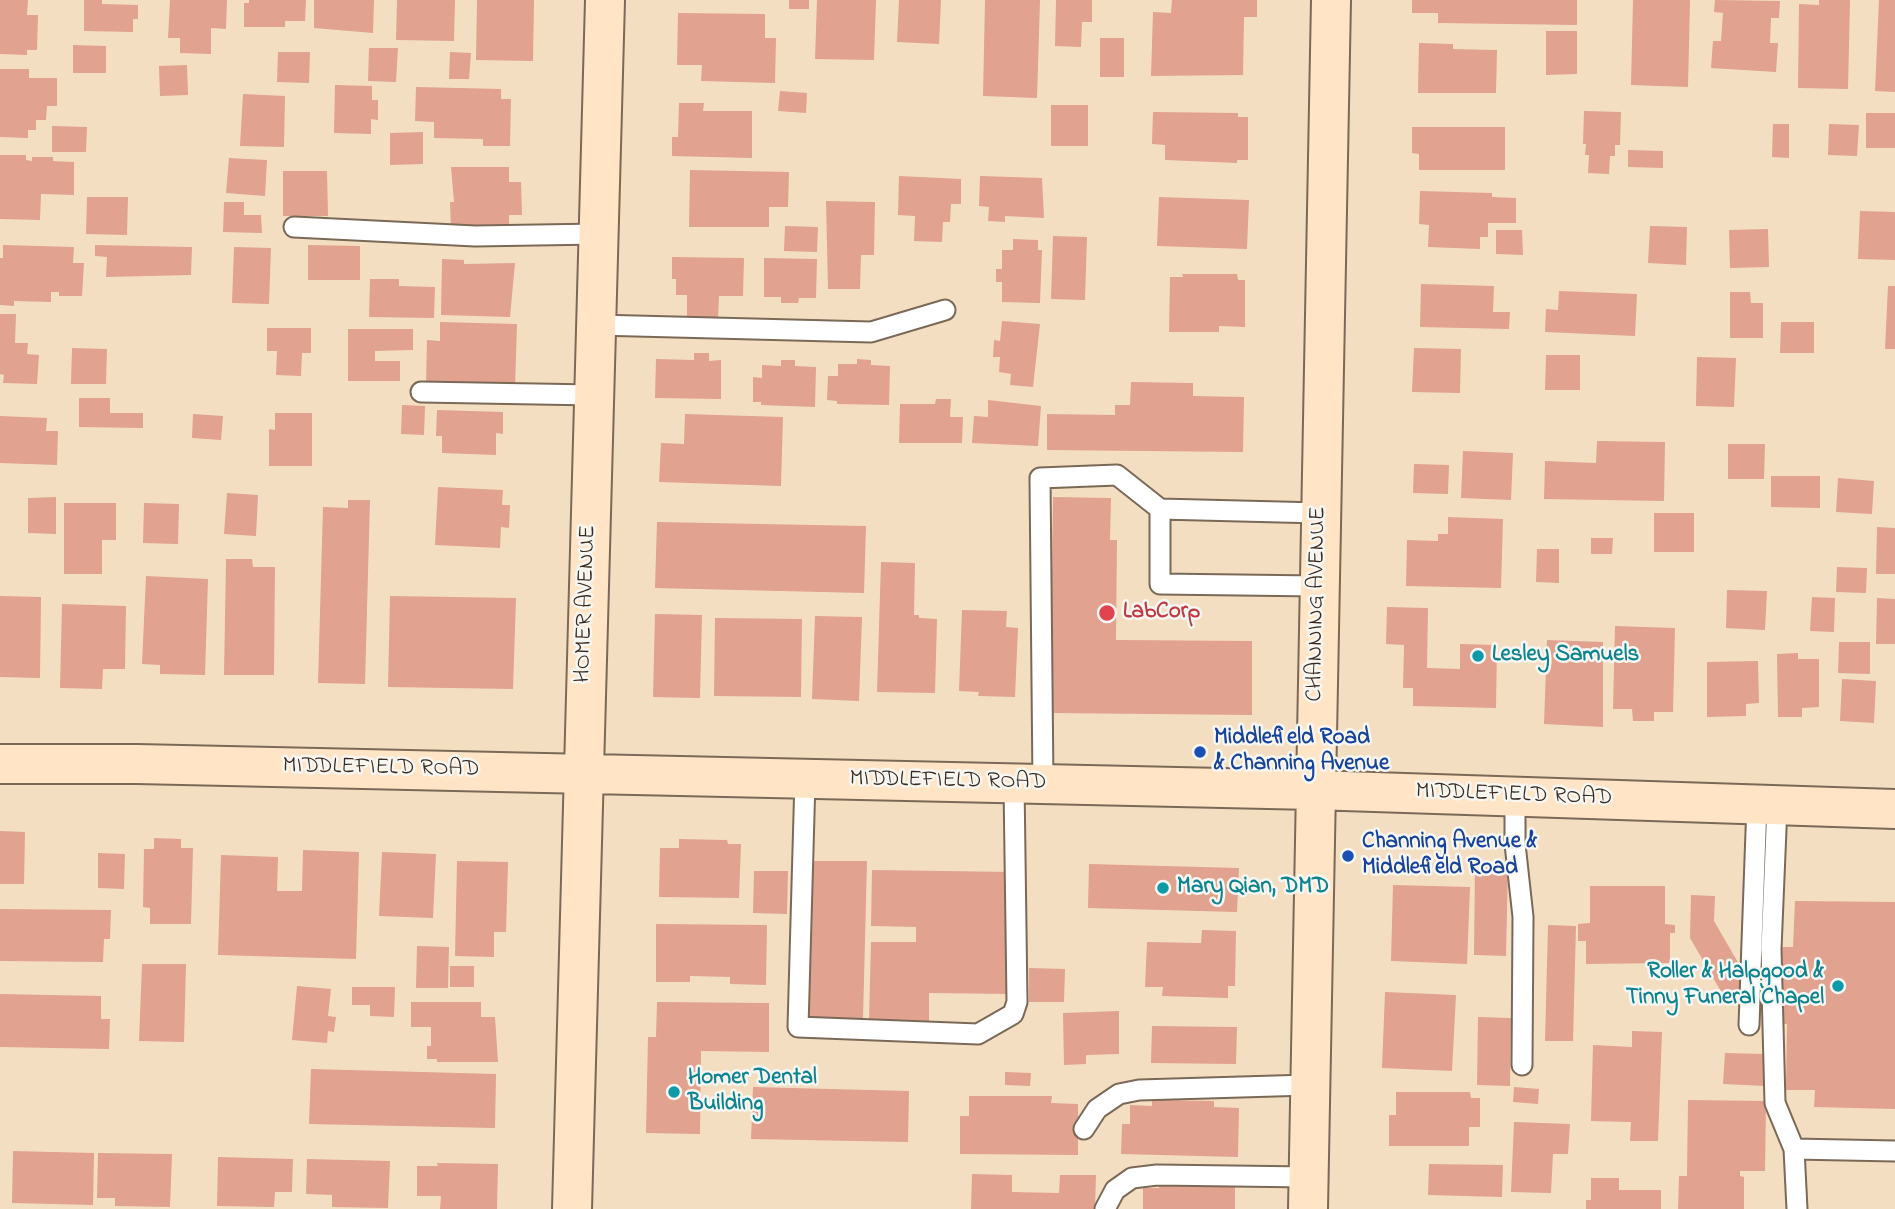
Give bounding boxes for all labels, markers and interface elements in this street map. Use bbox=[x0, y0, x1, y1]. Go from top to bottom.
street label: CHANNING AVENUE bbox=[1302, 506, 1334, 702]
street label: HOMER AVENUE bbox=[570, 525, 604, 683]
place label: LabCorp bbox=[1123, 599, 1200, 627]
marker: LabCorp bbox=[1097, 603, 1117, 623]
place label: Lesley Samuels bbox=[1492, 642, 1639, 670]
marker: Lesley Samuels bbox=[1470, 648, 1486, 664]
place label: Middlefield Road & Channing Avenue bbox=[1214, 725, 1389, 779]
marker: Middlefield Road & Channing Avenue bbox=[1192, 744, 1208, 760]
street label: MIDDLEFIELD ROAD bbox=[282, 753, 480, 785]
street label: MIDDLEFIELD ROAD bbox=[849, 766, 1047, 798]
street label: MIDDLEFIELD ROAD bbox=[1415, 779, 1613, 813]
place label: Channing Avenue & Middlefield Road bbox=[1362, 829, 1537, 883]
marker: Channing Avenue & Middlefield Road bbox=[1340, 848, 1356, 864]
place label: Mary Qian, DMD bbox=[1177, 874, 1329, 902]
marker: Mary Qian, DMD bbox=[1155, 880, 1171, 896]
place label: Roller & Halpgood & Tinny Funeral Chapel bbox=[1626, 959, 1824, 1013]
marker: Roller & Halpgood & Tinny Funeral Chapel bbox=[1830, 978, 1846, 994]
place label: Homer Dental Building bbox=[688, 1065, 817, 1119]
marker: Homer Dental Building bbox=[666, 1084, 682, 1100]

